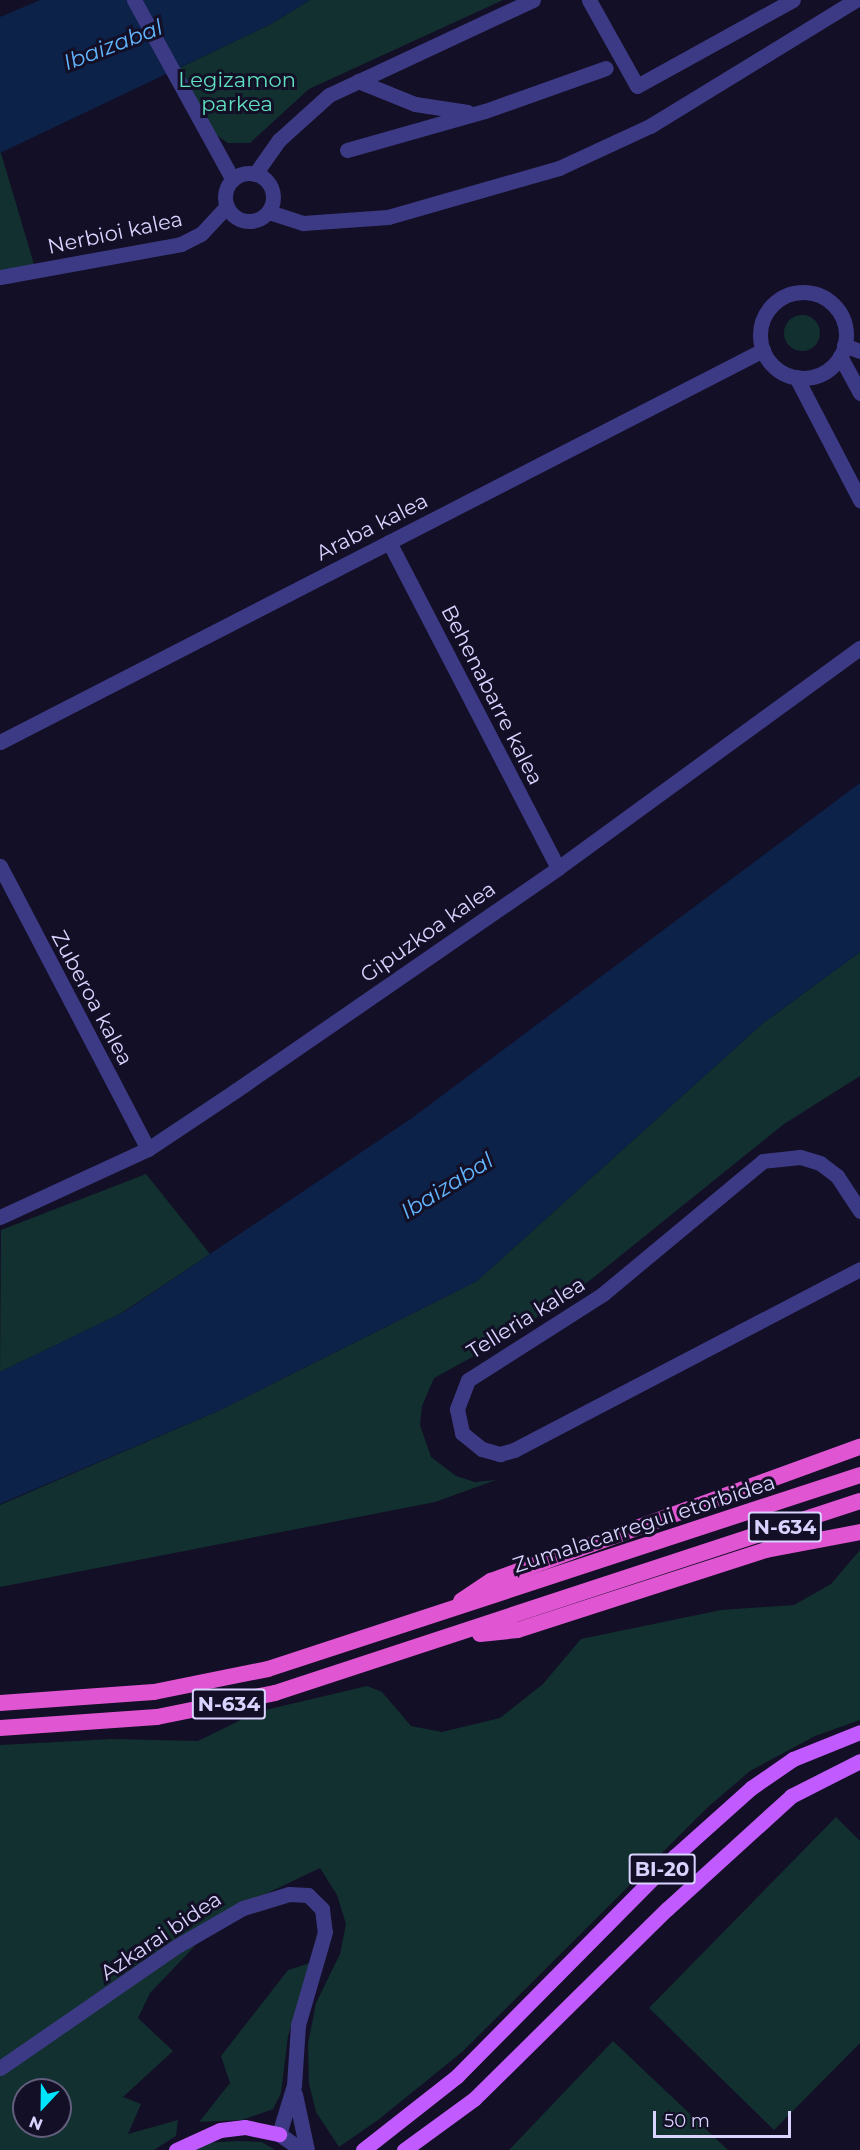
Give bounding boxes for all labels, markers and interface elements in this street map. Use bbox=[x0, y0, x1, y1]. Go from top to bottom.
water label: Ibaizabal bbox=[60, 14, 166, 76]
park label: Legizamon parkea bbox=[178, 67, 296, 117]
street label: Nerbioi kalea bbox=[45, 206, 185, 260]
street label: Araba kalea bbox=[312, 488, 432, 566]
street label: Behenabarre kalea bbox=[436, 601, 548, 789]
street label: Gipuzkoa kalea bbox=[356, 876, 500, 988]
street label: Zuberoa kalea bbox=[46, 926, 138, 1070]
water label: Ibaizabal bbox=[396, 1147, 498, 1225]
street label: Telleria kalea bbox=[462, 1272, 590, 1364]
street label: Zumalacarregui etorbidea bbox=[510, 1470, 778, 1578]
road number: N-634 bbox=[748, 1510, 822, 1544]
road number: N-634 bbox=[192, 1687, 266, 1721]
road number: BI-20 bbox=[628, 1852, 696, 1886]
street label: Azkarai bidea bbox=[96, 1886, 226, 1986]
north arrow bbox=[12, 2078, 72, 2138]
scale bar bbox=[656, 2099, 794, 2137]
text: 50 m bbox=[664, 2110, 710, 2132]
text: N bbox=[26, 2112, 45, 2135]

